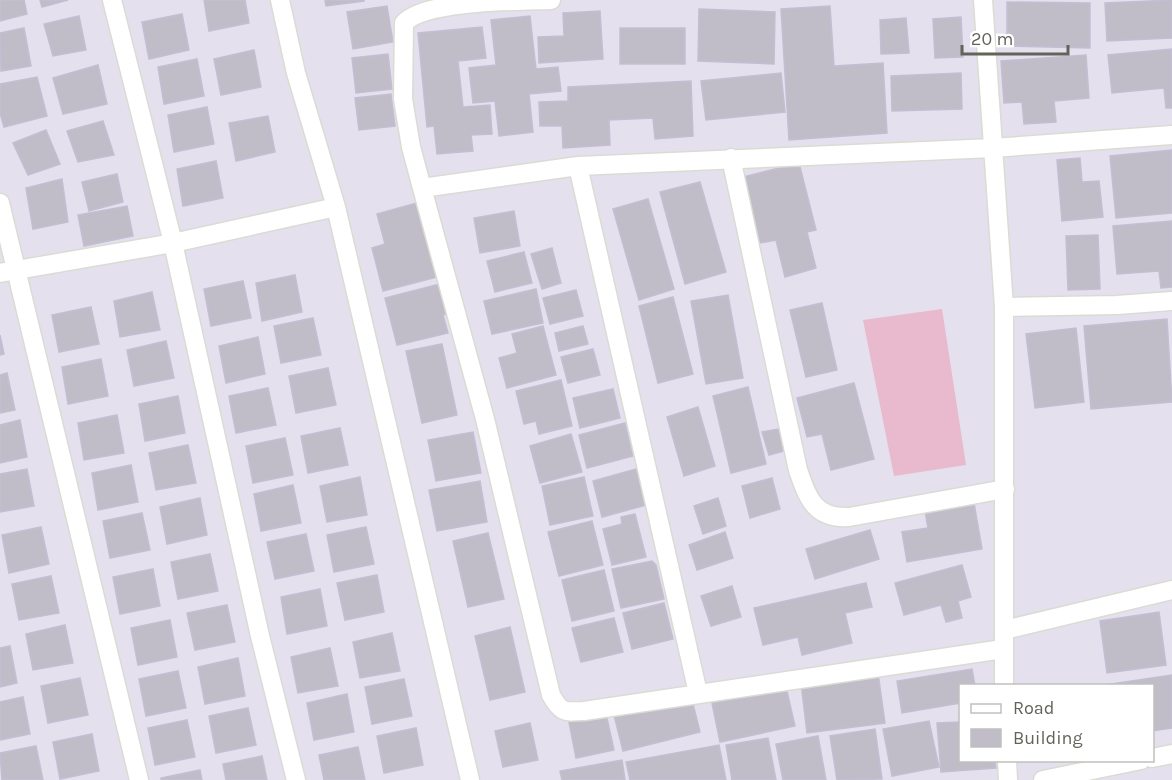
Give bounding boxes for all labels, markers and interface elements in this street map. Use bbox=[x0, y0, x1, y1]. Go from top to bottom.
scale bar bbox=[962, 18, 1068, 56]
text: 20 m bbox=[971, 28, 1013, 50]
legend bbox=[959, 684, 1154, 762]
text: Road bbox=[1013, 697, 1054, 719]
text: Building bbox=[1013, 727, 1083, 749]

